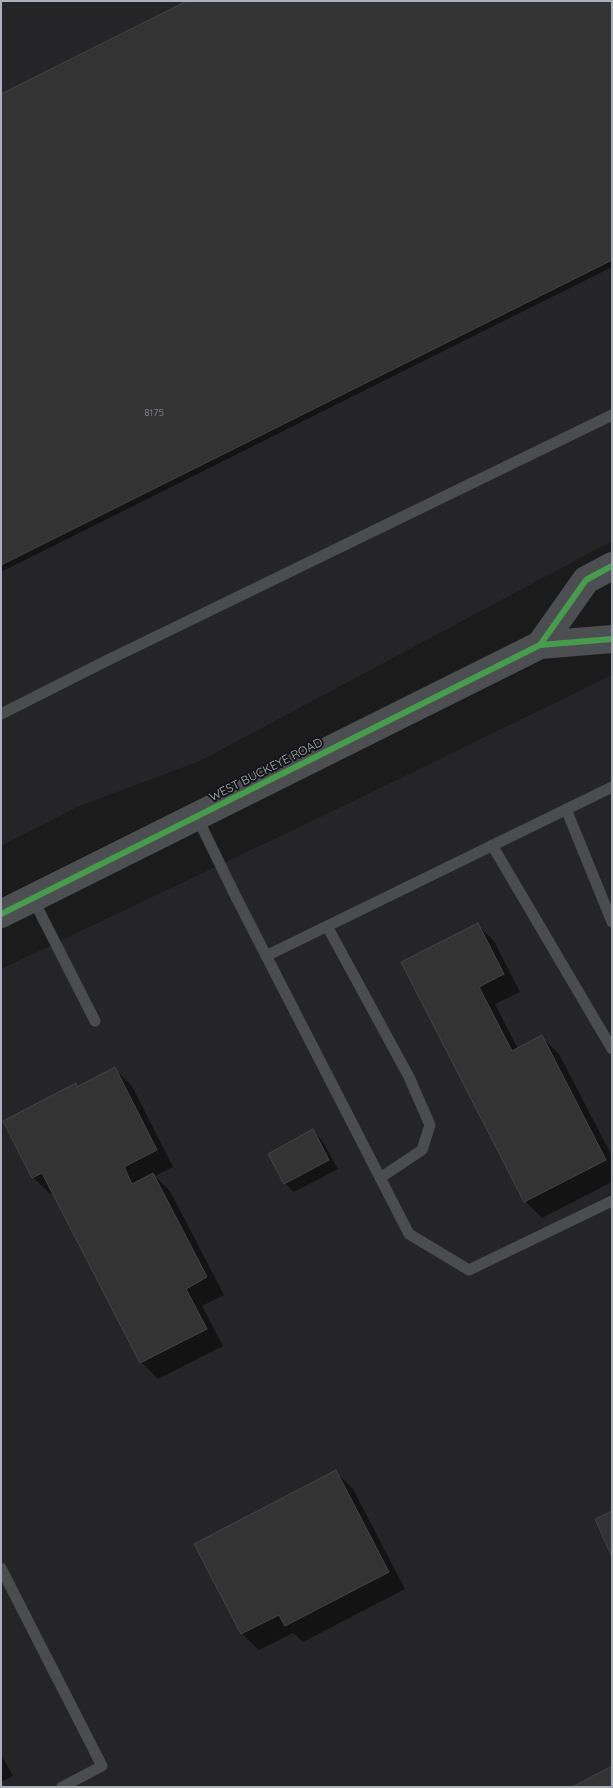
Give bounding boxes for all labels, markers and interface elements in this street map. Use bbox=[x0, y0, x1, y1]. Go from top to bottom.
house number: 8175 bbox=[144, 407, 164, 419]
street label: WEST BUCKEYE ROAD bbox=[207, 735, 325, 805]

